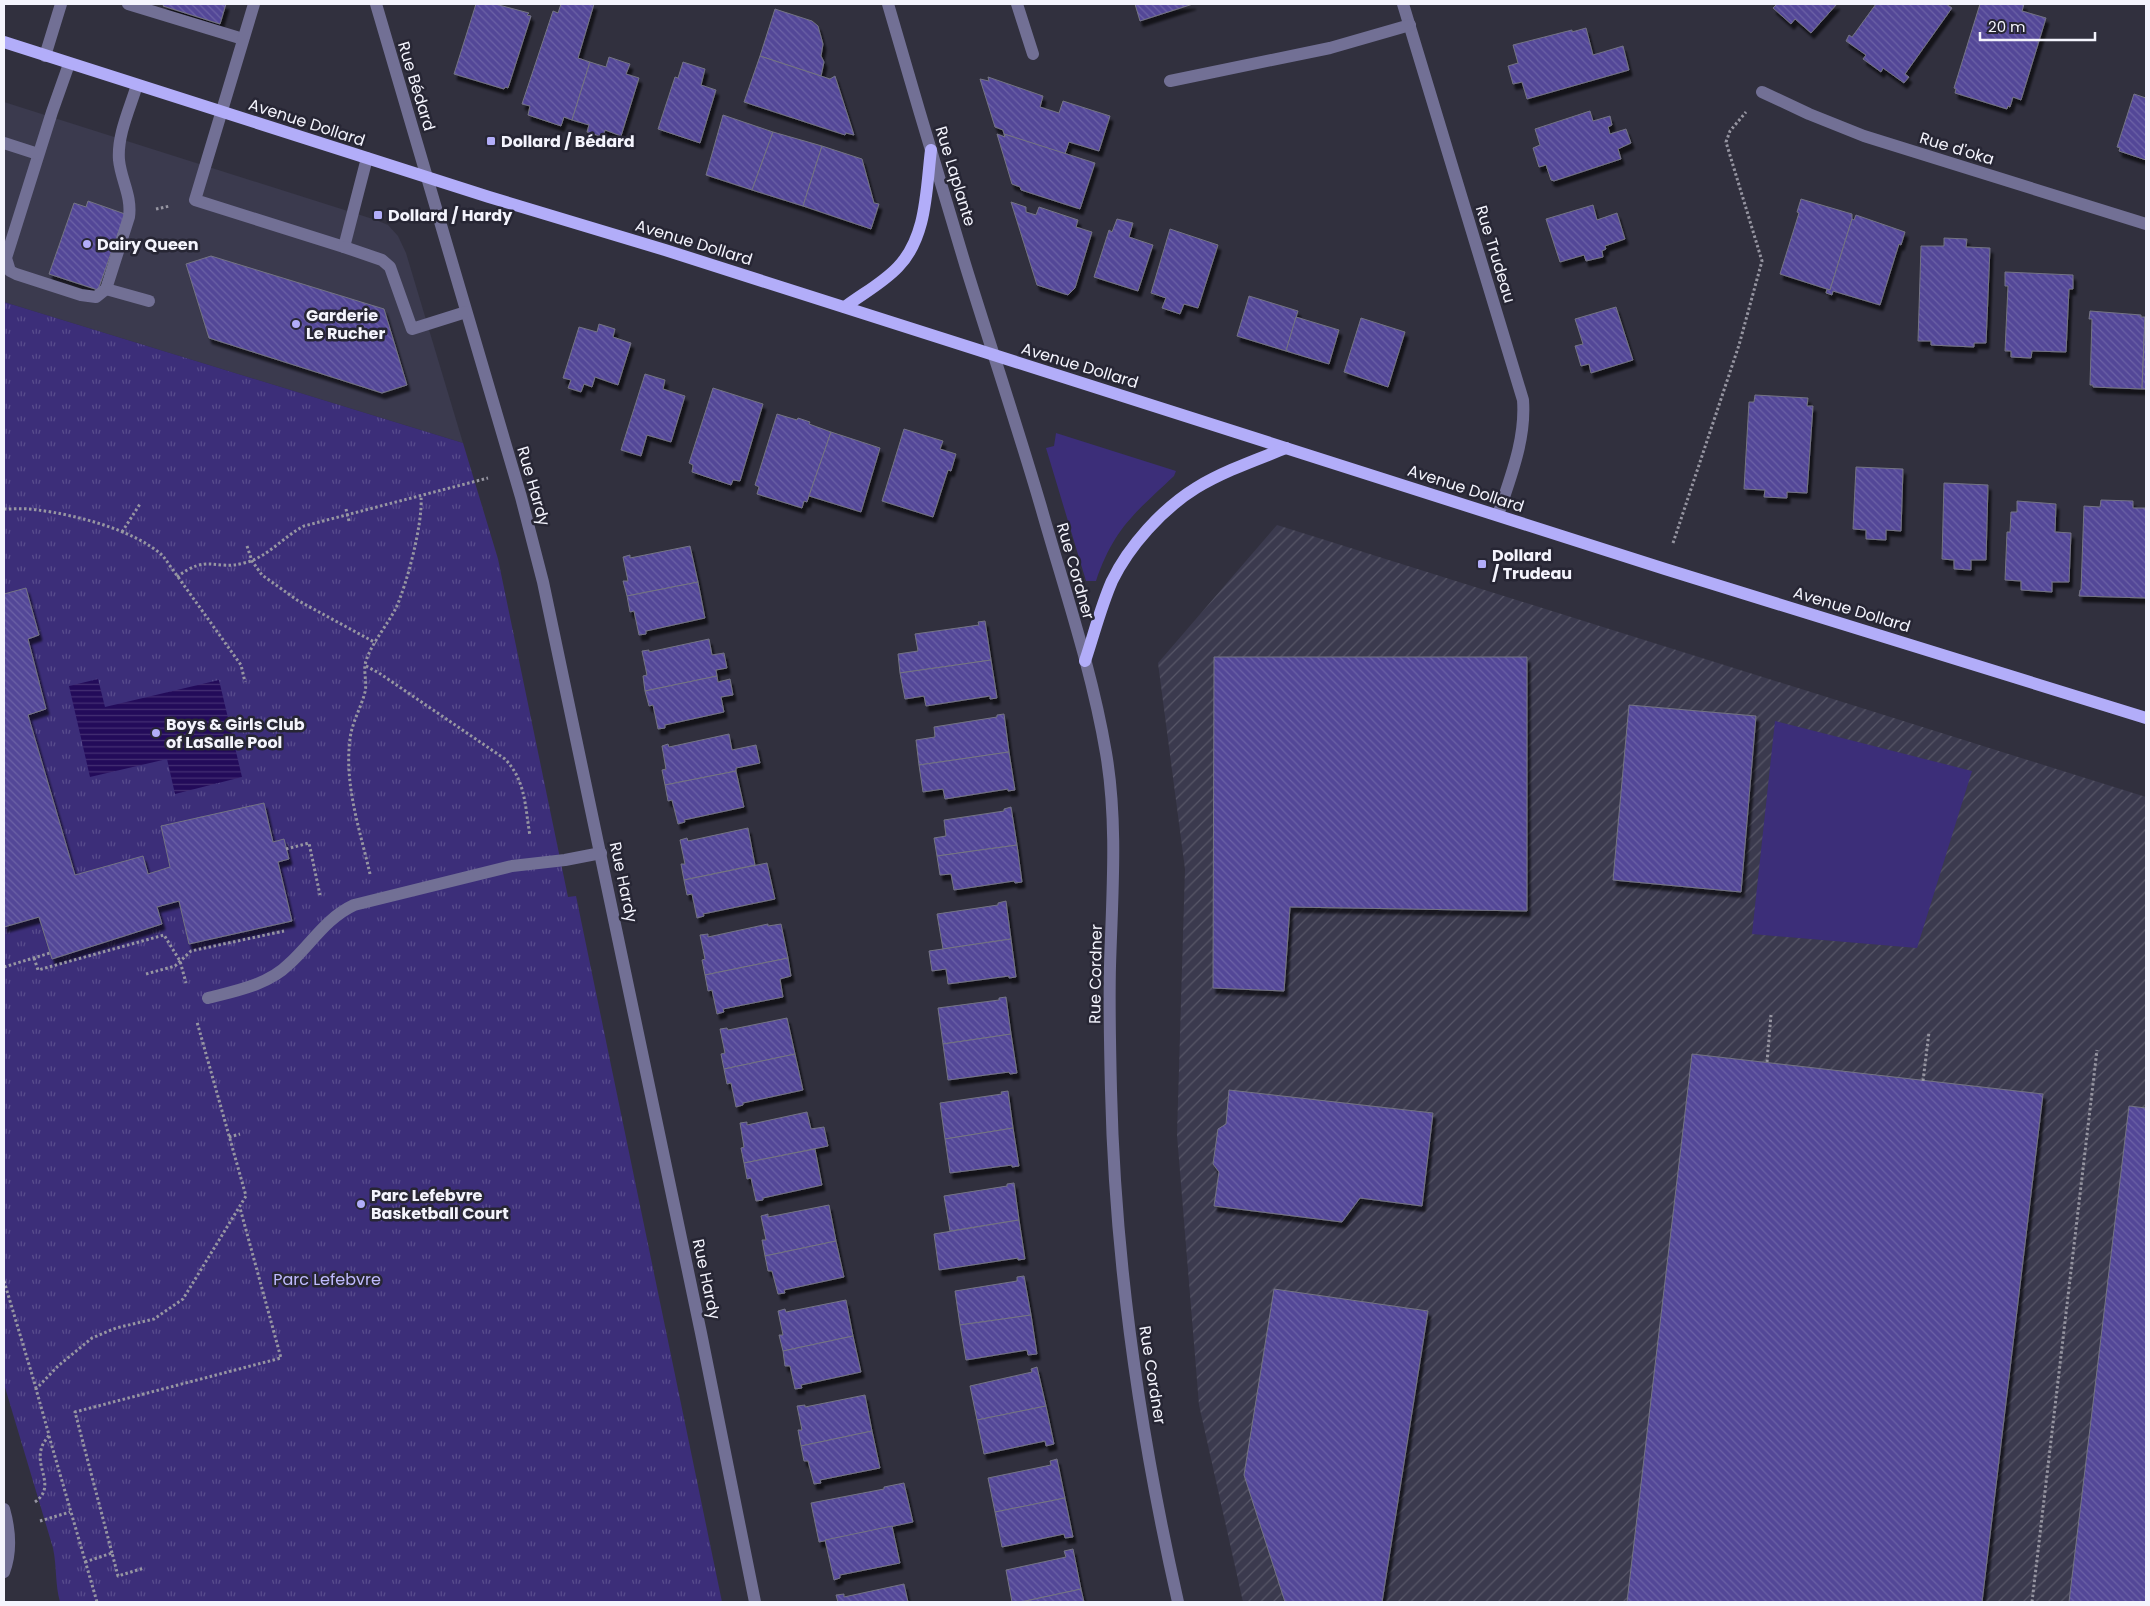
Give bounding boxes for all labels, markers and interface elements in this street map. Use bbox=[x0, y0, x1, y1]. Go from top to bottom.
scale bar bbox=[1980, 10, 2095, 42]
text: 20 m bbox=[1988, 16, 2026, 37]
street label: Rue Bédard bbox=[392, 39, 441, 134]
street label: Avenue Dollard bbox=[246, 93, 368, 152]
street label: Rue Laplante bbox=[929, 123, 982, 229]
street label: Rue d'oka bbox=[1917, 126, 1997, 171]
place label: Dollard / Bédard bbox=[501, 130, 635, 153]
marker: Dollard / Bédard bbox=[485, 135, 497, 147]
street label: Rue Trudeau bbox=[1470, 203, 1521, 306]
place label: Dollard / Hardy bbox=[388, 204, 513, 227]
marker: Dollard / Hardy bbox=[372, 209, 384, 221]
street label: Avenue Dollard bbox=[632, 214, 755, 271]
place label: Dairy Queen bbox=[97, 233, 198, 256]
marker: Dairy Queen bbox=[81, 238, 93, 250]
place label: Garderie Le Rucher bbox=[306, 304, 385, 345]
marker: Garderie Le Rucher bbox=[290, 318, 302, 330]
street label: Avenue Dollard bbox=[1018, 337, 1141, 394]
street label: Rue Hardy bbox=[511, 444, 556, 529]
street label: Avenue Dollard bbox=[1405, 459, 1527, 518]
street label: Rue Cordner bbox=[1051, 520, 1100, 622]
place label: Dollard / Trudeau bbox=[1492, 544, 1572, 585]
marker: Dollard / Trudeau bbox=[1476, 558, 1488, 570]
street label: Avenue Dollard bbox=[1790, 581, 1913, 638]
place label: Boys & Girls Club of LaSalle Pool bbox=[166, 713, 305, 754]
marker: Boys & Girls Club of LaSalle Pool bbox=[150, 727, 162, 739]
street label: Rue Hardy bbox=[604, 840, 643, 925]
street label: Rue Cordner bbox=[1083, 924, 1108, 1024]
place label: Parc Lefebvre Basketball Court bbox=[371, 1184, 509, 1225]
marker: Parc Lefebvre Basketball Court bbox=[355, 1198, 367, 1210]
street label: Rue Hardy bbox=[687, 1237, 726, 1322]
park label: Parc Lefebvre bbox=[273, 1268, 381, 1291]
street label: Rue Cordner bbox=[1133, 1324, 1172, 1426]

